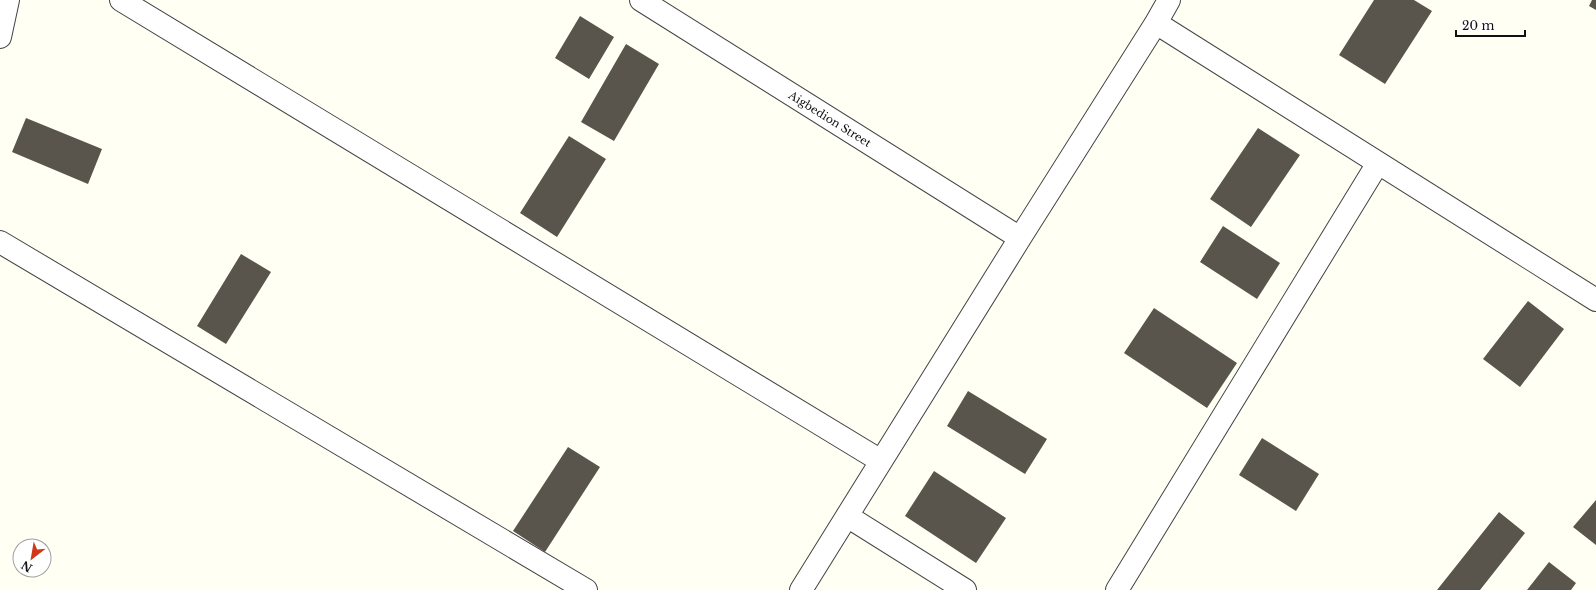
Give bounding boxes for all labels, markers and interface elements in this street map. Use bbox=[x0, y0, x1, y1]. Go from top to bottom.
scale bar bbox=[1456, 12, 1525, 38]
text: 20 m bbox=[1462, 18, 1494, 33]
street label: Aigbedion Street bbox=[785, 87, 874, 150]
north arrow bbox=[12, 538, 52, 578]
text: N bbox=[18, 558, 35, 575]

